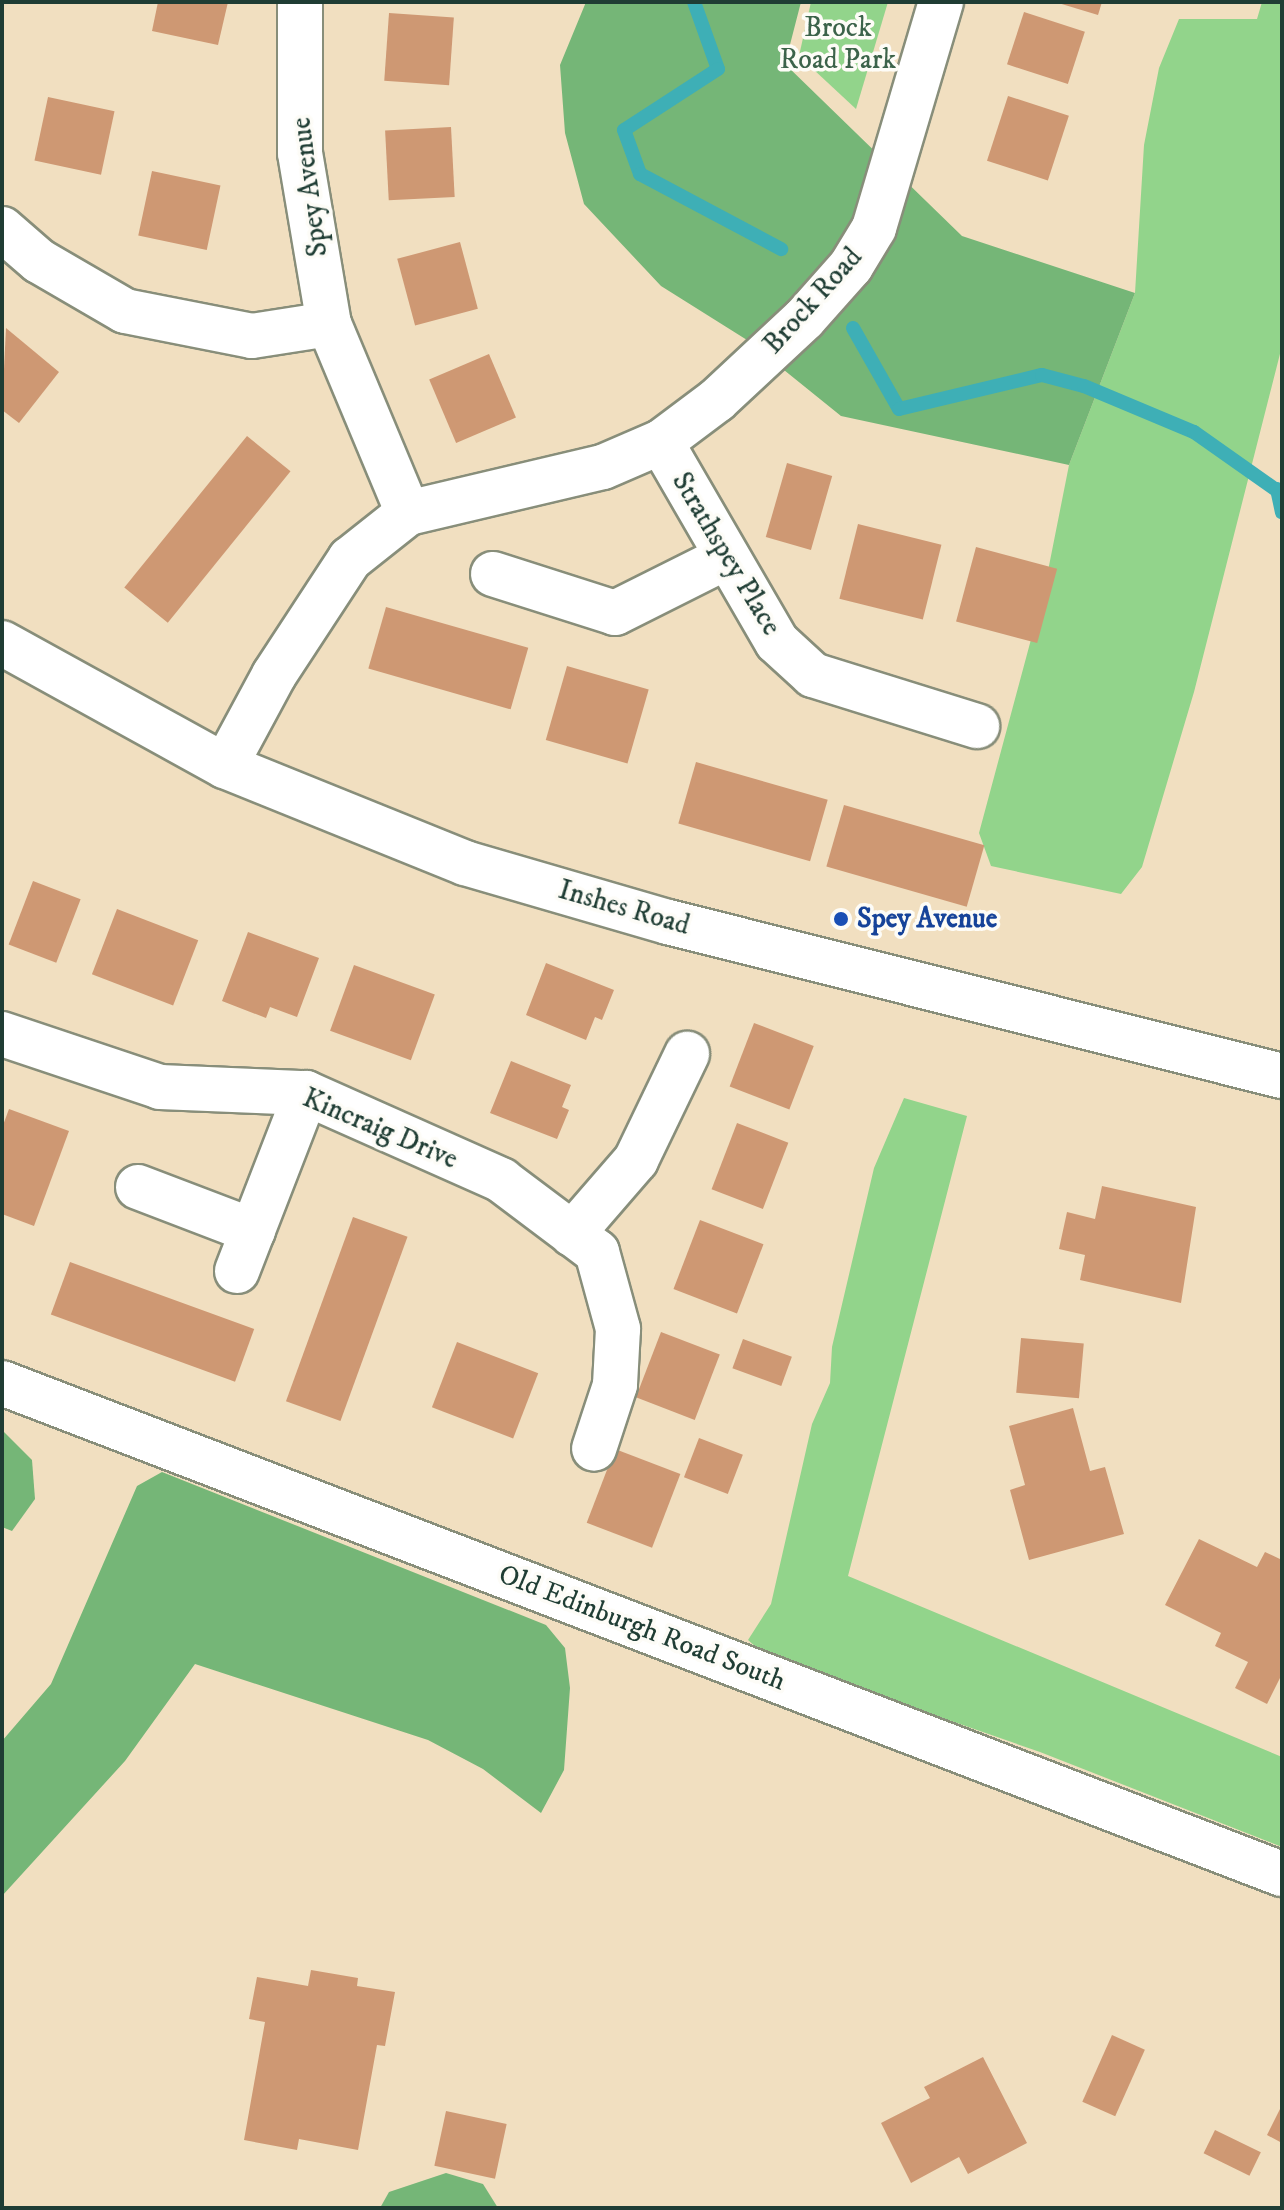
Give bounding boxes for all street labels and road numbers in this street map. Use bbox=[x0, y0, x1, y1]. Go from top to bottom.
street label: Spey Avenue bbox=[285, 115, 335, 259]
street label: Brock Road bbox=[757, 241, 869, 361]
street label: Strathspey Place bbox=[664, 466, 788, 642]
street label: Inshes Road bbox=[554, 873, 694, 943]
street label: Kincraig Drive bbox=[297, 1081, 463, 1177]
street label: Old Edinburgh Road South bbox=[494, 1558, 790, 1698]

